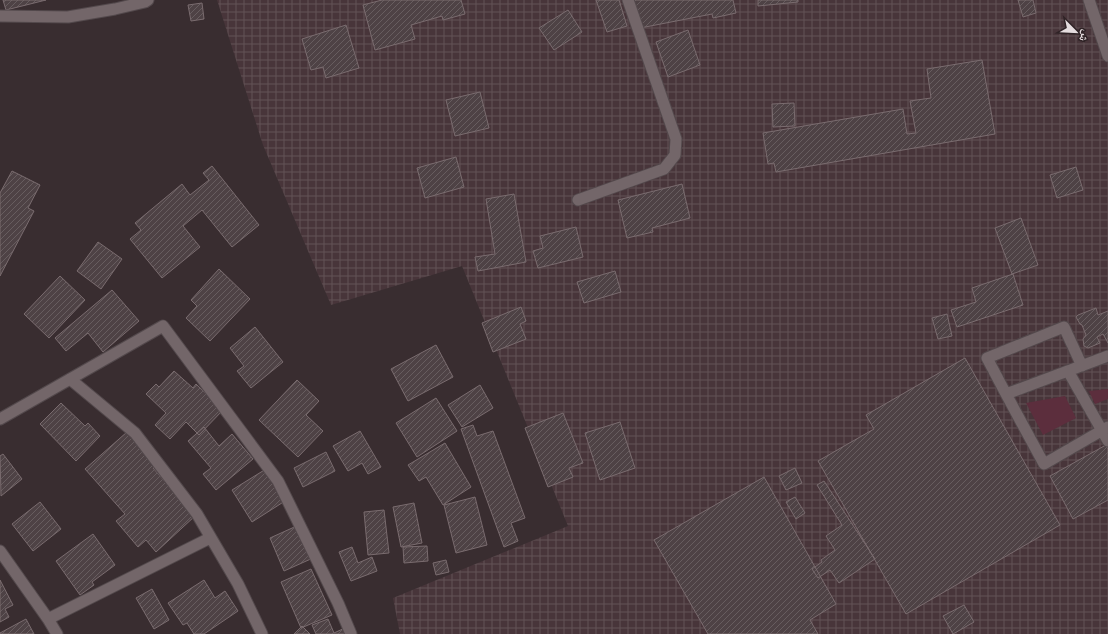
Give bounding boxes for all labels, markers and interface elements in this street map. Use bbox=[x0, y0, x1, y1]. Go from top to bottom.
north arrow bbox=[1056, 12, 1096, 52]
text: ش bbox=[1075, 27, 1094, 45]

